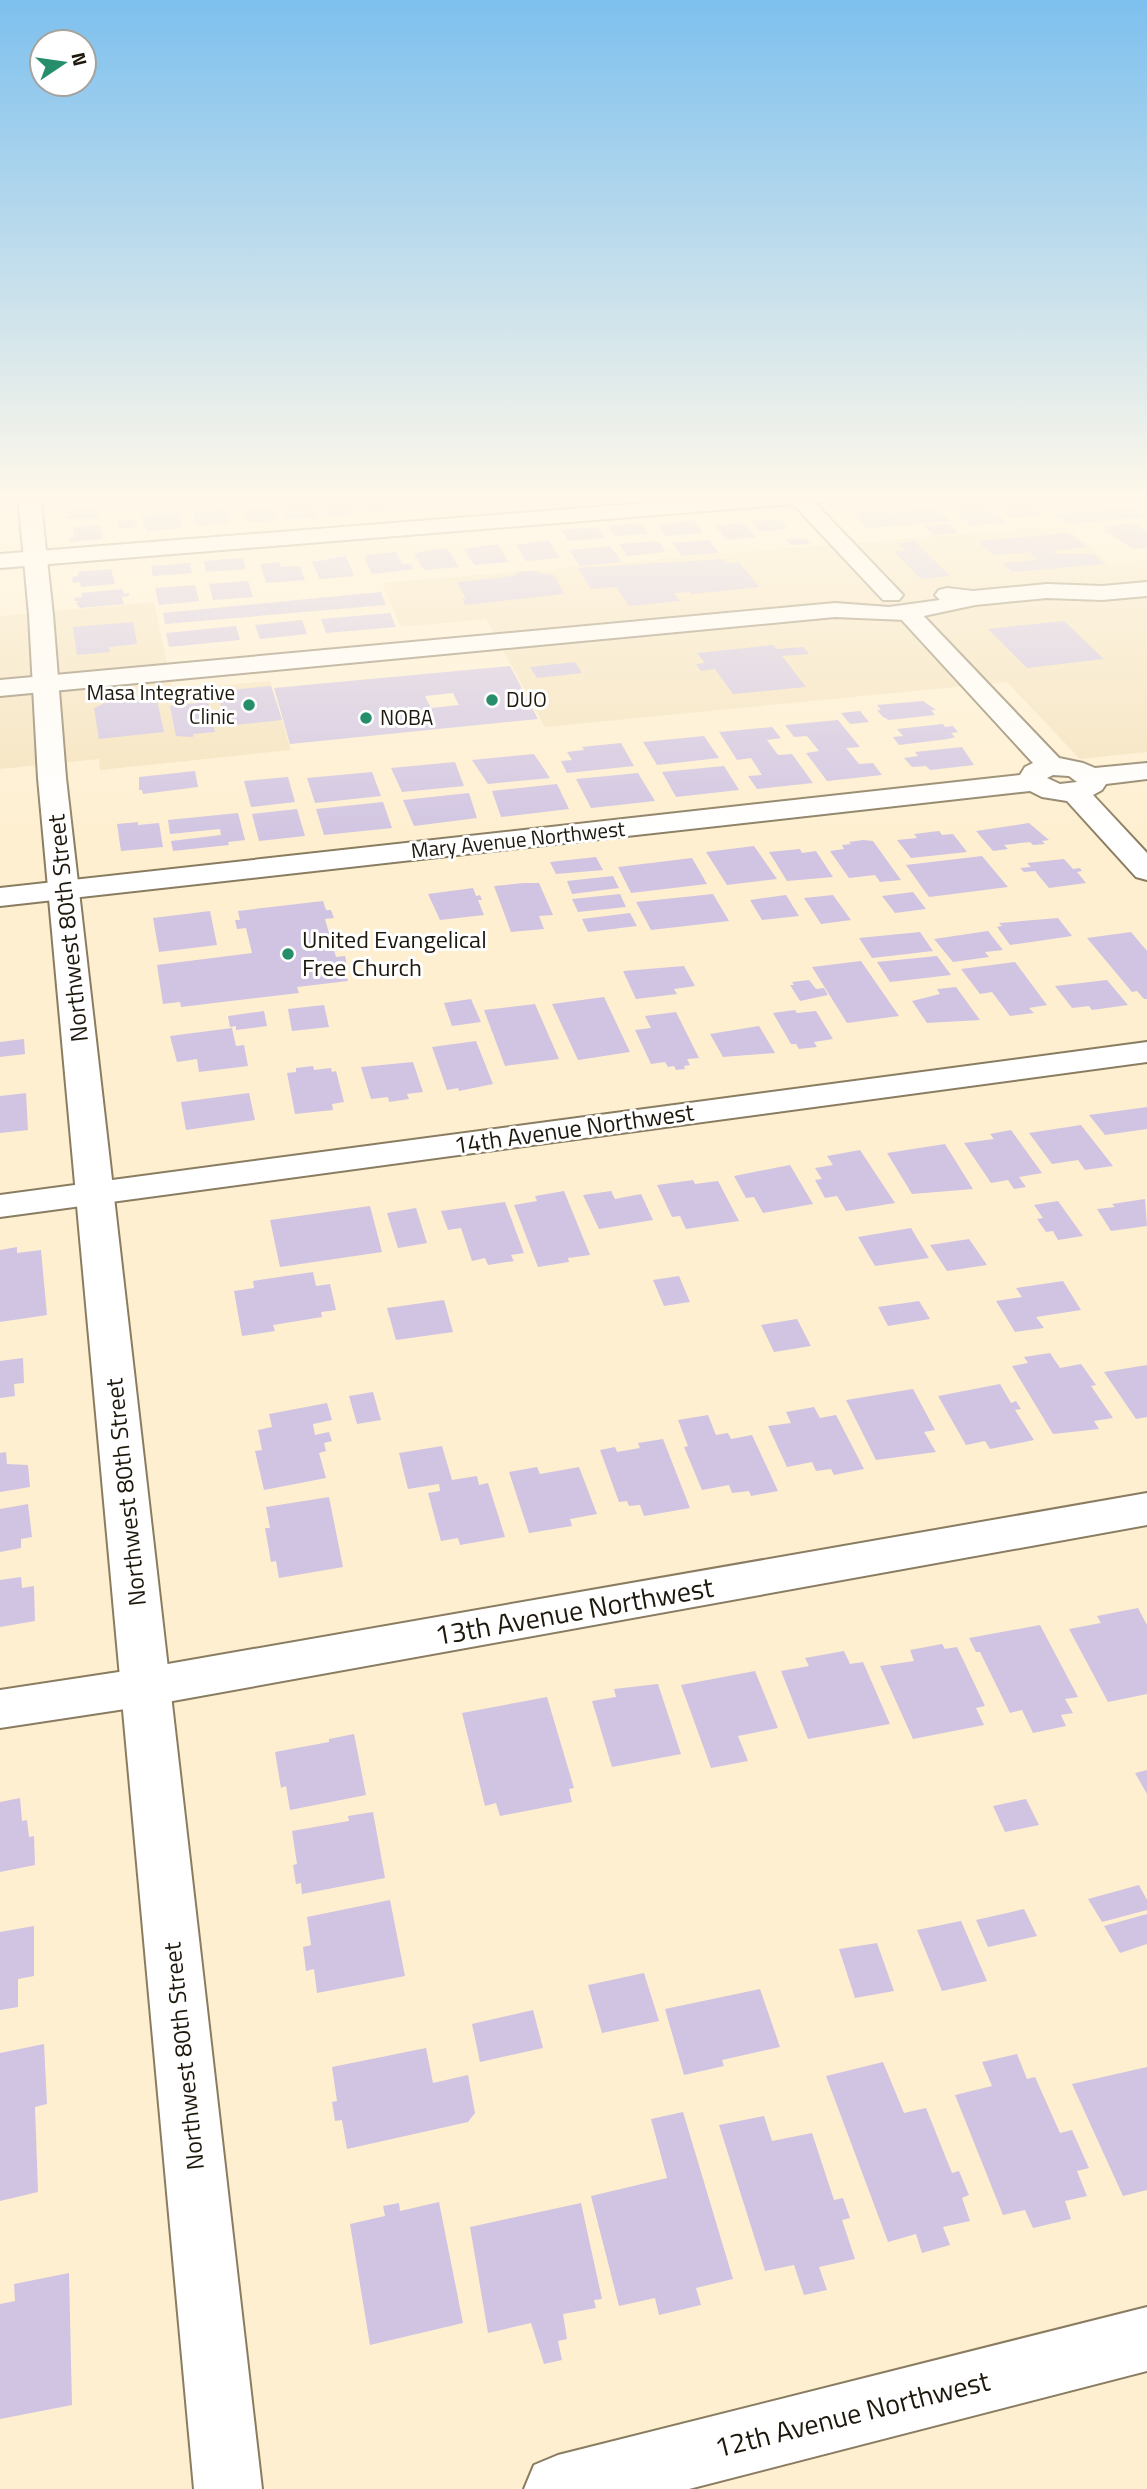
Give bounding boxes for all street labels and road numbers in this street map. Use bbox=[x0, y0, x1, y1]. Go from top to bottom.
street label: Northwest 80th Street bbox=[37, 812, 97, 1044]
street label: Mary Avenue Northwest bbox=[409, 812, 627, 866]
street label: 14th Avenue Northwest bbox=[452, 1093, 697, 1163]
street label: Northwest 80th Street bbox=[95, 1376, 155, 1608]
street label: 13th Avenue Northwest bbox=[431, 1565, 717, 1656]
street label: Northwest 80th Street bbox=[153, 1940, 213, 2172]
street label: 12th Avenue Northwest bbox=[710, 2358, 994, 2469]

